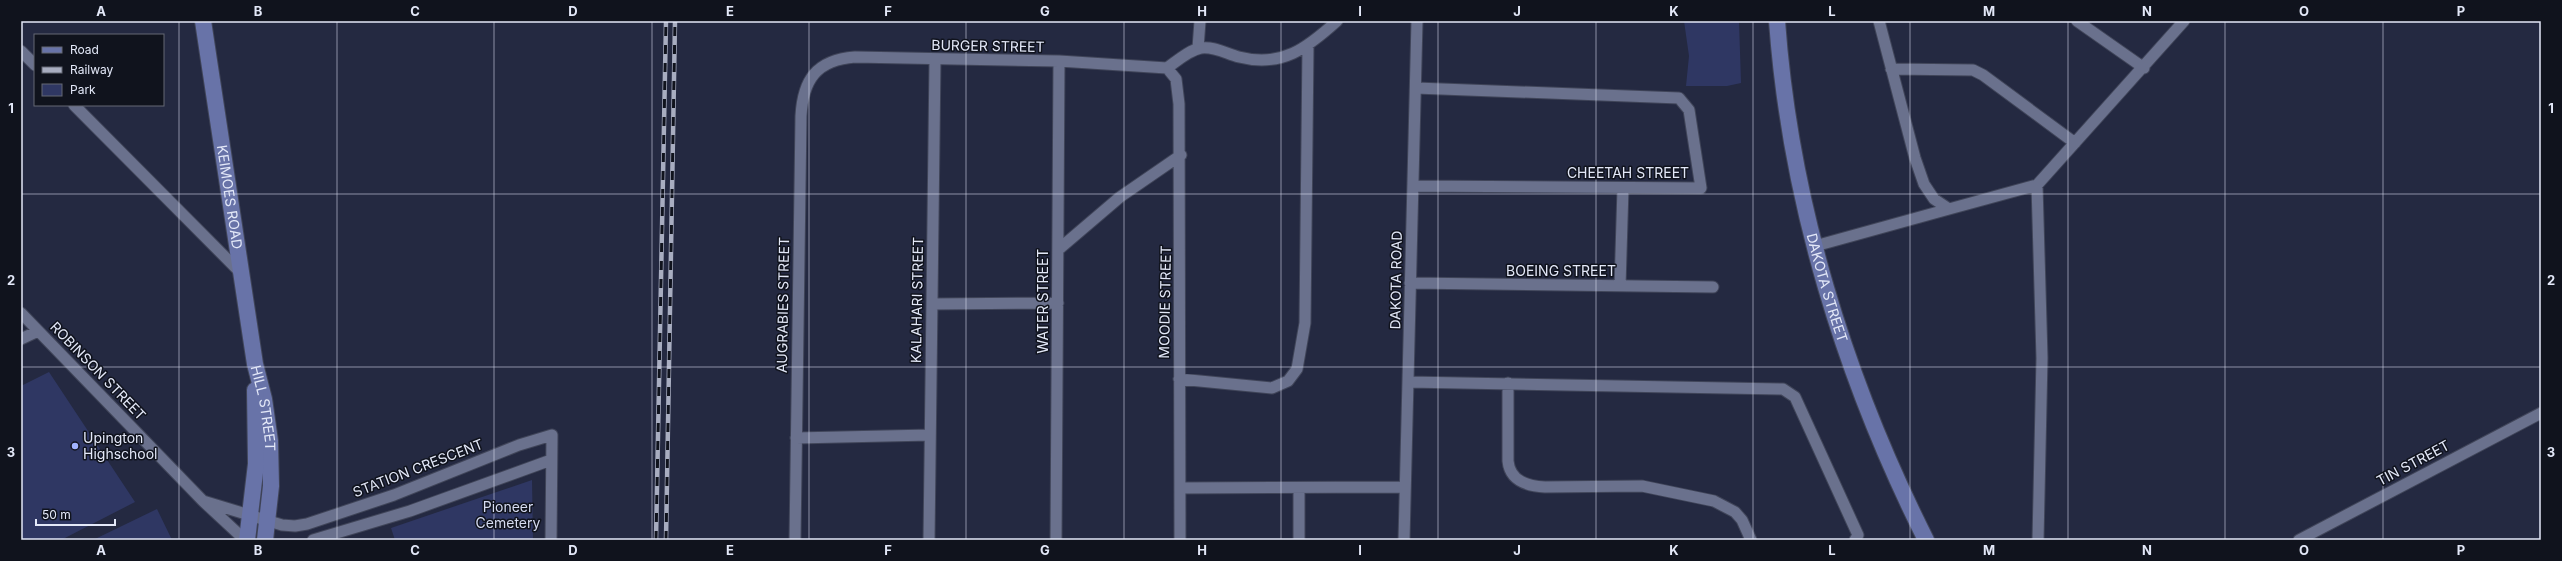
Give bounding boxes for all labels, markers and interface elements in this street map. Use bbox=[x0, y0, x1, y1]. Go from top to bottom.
text: A bbox=[96, 3, 106, 19]
text: B bbox=[254, 3, 263, 19]
text: C bbox=[410, 3, 420, 19]
text: D bbox=[568, 3, 578, 19]
text: E bbox=[726, 3, 734, 19]
text: F bbox=[884, 3, 892, 19]
text: G bbox=[1040, 3, 1050, 19]
text: H bbox=[1197, 3, 1207, 19]
text: I bbox=[1358, 3, 1362, 19]
text: J bbox=[1513, 3, 1521, 19]
text: K bbox=[1669, 3, 1679, 19]
text: L bbox=[1828, 3, 1836, 19]
text: M bbox=[1983, 3, 1995, 19]
text: N bbox=[2142, 3, 2152, 19]
text: O bbox=[2299, 3, 2309, 19]
text: P bbox=[2457, 3, 2465, 19]
legend bbox=[34, 34, 164, 106]
street label: BURGER STREET bbox=[931, 36, 1045, 55]
text: Road bbox=[70, 42, 99, 57]
text: Railway bbox=[70, 62, 114, 77]
text: Park bbox=[70, 82, 96, 97]
text: 1 bbox=[8, 100, 14, 116]
text: 1 bbox=[2548, 100, 2554, 116]
street label: KEIMOES ROAD bbox=[214, 144, 246, 250]
street label: CHEETAH STREET bbox=[1567, 164, 1689, 181]
street label: DAKOTA ROAD bbox=[1386, 230, 1405, 330]
street label: DAKOTA STREET bbox=[1804, 231, 1852, 344]
street label: AUGRABIES STREET bbox=[773, 237, 792, 373]
street label: KALAHARI STREET bbox=[907, 237, 926, 363]
street label: MOODIE STREET bbox=[1155, 245, 1174, 359]
street label: WATER STREET bbox=[1034, 249, 1051, 353]
street label: BOEING STREET bbox=[1506, 262, 1616, 279]
text: 2 bbox=[7, 272, 15, 288]
text: 2 bbox=[2547, 272, 2555, 288]
street label: ROBINSON STREET bbox=[47, 318, 150, 423]
street label: HILL STREET bbox=[248, 363, 279, 451]
place label: Upington Highschool bbox=[83, 429, 158, 462]
street label: STATION CRESCENT bbox=[350, 435, 485, 500]
street label: TIN STREET bbox=[2373, 436, 2452, 489]
marker: Upington Highschool bbox=[70, 441, 80, 451]
text: 3 bbox=[7, 444, 15, 460]
text: 3 bbox=[2547, 444, 2555, 460]
park label: Pioneer Cemetery bbox=[476, 498, 541, 531]
scale bar bbox=[36, 501, 115, 527]
text: 50 m bbox=[42, 507, 71, 522]
text: A bbox=[96, 542, 106, 558]
text: B bbox=[254, 542, 263, 558]
text: C bbox=[410, 542, 420, 558]
text: D bbox=[568, 542, 578, 558]
text: E bbox=[726, 542, 734, 558]
text: F bbox=[884, 542, 892, 558]
text: G bbox=[1040, 542, 1050, 558]
text: H bbox=[1197, 542, 1207, 558]
text: I bbox=[1358, 542, 1362, 558]
text: J bbox=[1513, 542, 1521, 558]
text: K bbox=[1669, 542, 1679, 558]
text: L bbox=[1828, 542, 1836, 558]
text: M bbox=[1983, 542, 1995, 558]
text: N bbox=[2142, 542, 2152, 558]
text: O bbox=[2299, 542, 2309, 558]
text: P bbox=[2457, 542, 2465, 558]

